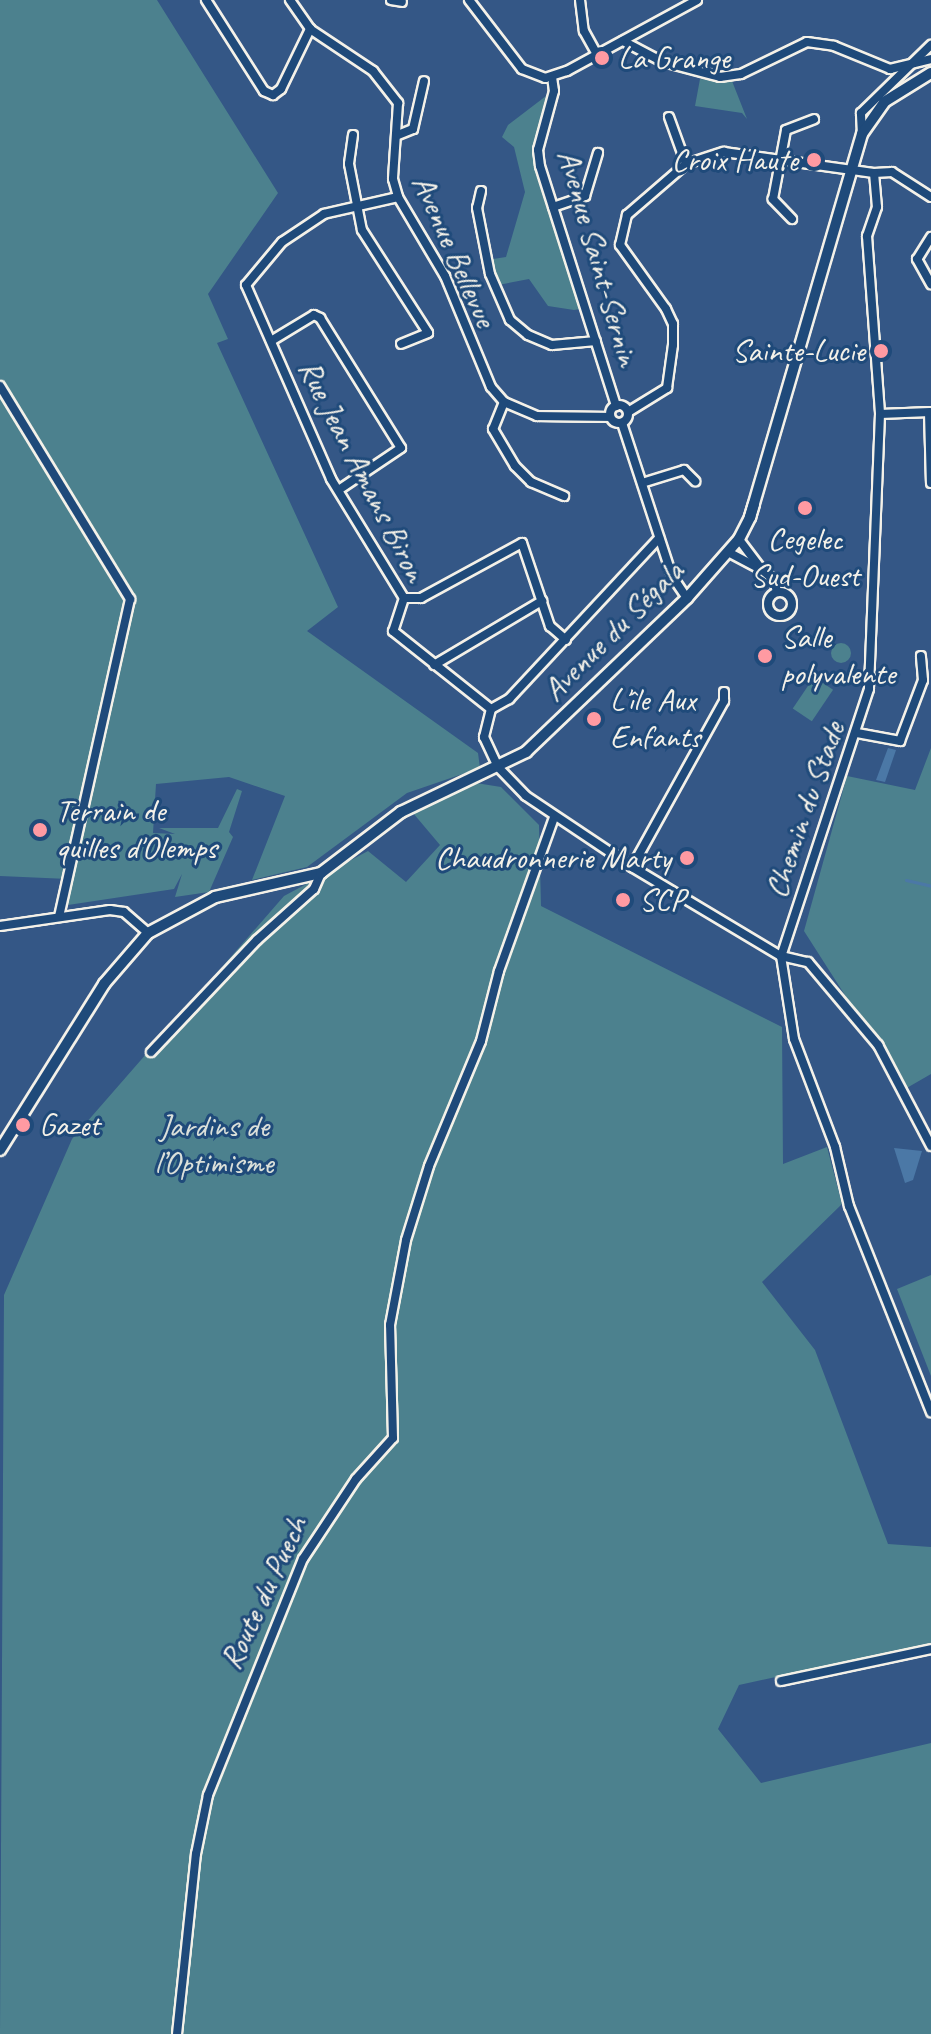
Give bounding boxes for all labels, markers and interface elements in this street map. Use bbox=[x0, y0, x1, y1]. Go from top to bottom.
place label: La Grange bbox=[618, 39, 730, 77]
marker: La Grange bbox=[593, 49, 611, 67]
place label: Croix Haute bbox=[671, 141, 798, 179]
street label: Avenue Saint-Sernin bbox=[549, 145, 647, 371]
marker: Croix Haute bbox=[805, 151, 823, 169]
street label: Avenue Bellevue bbox=[403, 169, 505, 333]
place label: Sainte-Lucie bbox=[732, 332, 865, 370]
marker: Sainte-Lucie bbox=[872, 342, 890, 360]
street label: Rue Jean Amans Biron bbox=[290, 354, 434, 588]
marker: Cegelec Sud-Ouest bbox=[796, 499, 814, 517]
place label: Cegelec Sud-Ouest bbox=[750, 521, 860, 596]
street label: Avenue du Ségala bbox=[535, 553, 691, 709]
place label: Salle polyvalente bbox=[781, 619, 895, 694]
marker: Salle polyvalente bbox=[756, 647, 774, 665]
place label: L'île Aux Enfants bbox=[610, 682, 701, 757]
marker: L'île Aux Enfants bbox=[585, 710, 603, 728]
street label: Chemin du Stade bbox=[757, 717, 853, 903]
place label: Terrain de quilles d'Olemps bbox=[56, 793, 217, 868]
marker: Terrain de quilles d'Olemps bbox=[31, 821, 49, 839]
place label: Chaudronnerie Marty bbox=[435, 839, 671, 877]
marker: Chaudronnerie Marty bbox=[678, 849, 696, 867]
place label: SCP bbox=[639, 881, 685, 919]
marker: SCP bbox=[614, 891, 632, 909]
place label: Gazet bbox=[39, 1106, 100, 1144]
park label: Jardins de l’Optimisme bbox=[155, 1108, 273, 1183]
marker: Gazet bbox=[14, 1116, 32, 1134]
street label: Route du Puech bbox=[212, 1511, 316, 1675]

